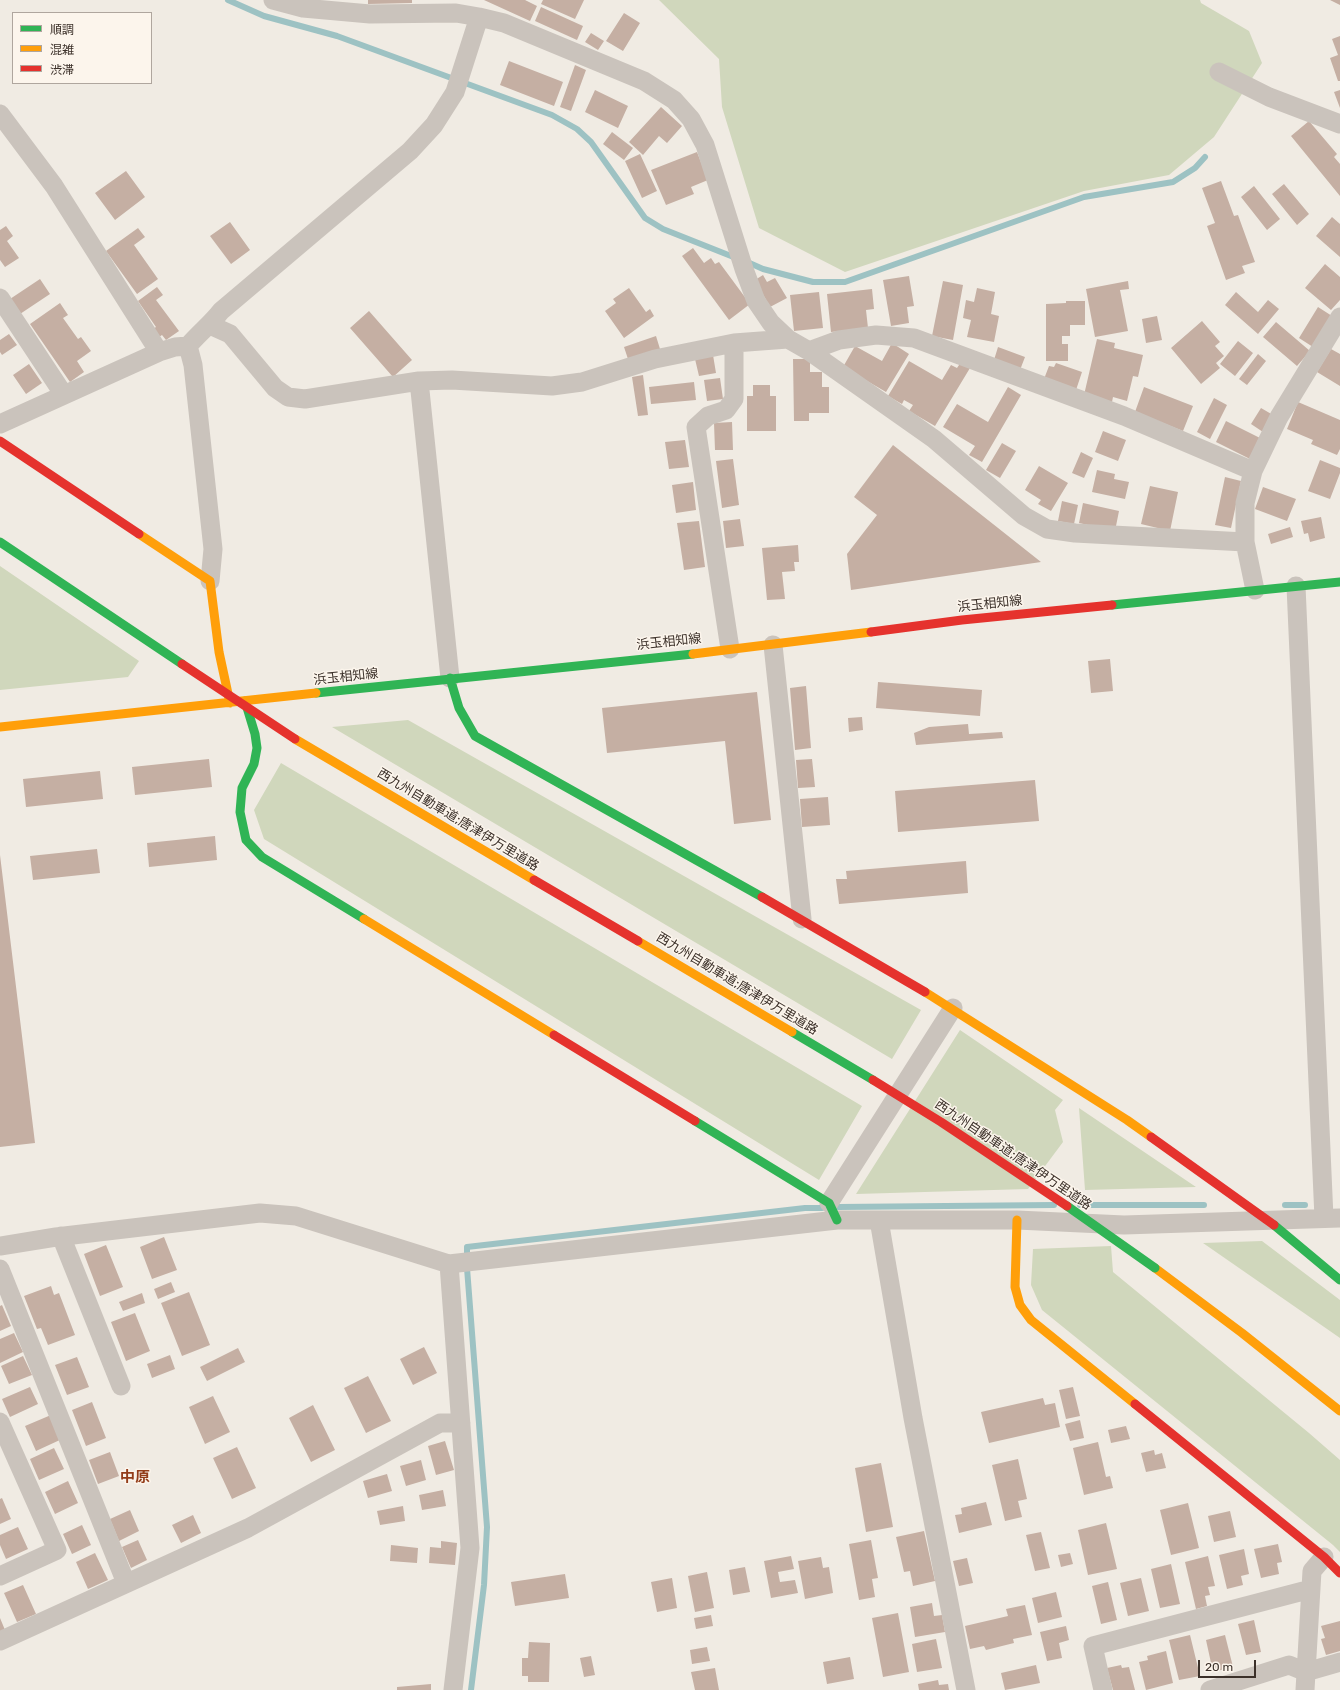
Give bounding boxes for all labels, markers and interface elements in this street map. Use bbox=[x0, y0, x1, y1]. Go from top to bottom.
legend bbox=[12, 12, 152, 84]
text: 順調 bbox=[50, 23, 74, 37]
text: 混雑 bbox=[50, 43, 74, 57]
text: 渋滞 bbox=[50, 63, 74, 77]
street label: 浜玉相知線 bbox=[957, 593, 1023, 615]
street label: 浜玉相知線 bbox=[636, 631, 702, 653]
street label: 浜玉相知線 bbox=[313, 666, 379, 688]
street label: 西九州自動車道;唐津伊万里道路 bbox=[374, 766, 542, 874]
street label: 西九州自動車道;唐津伊万里道路 bbox=[653, 930, 821, 1038]
street label: 西九州自動車道;唐津伊万里道路 bbox=[932, 1097, 1094, 1213]
district label: 中原 bbox=[120, 1469, 150, 1487]
scale bar bbox=[1200, 1652, 1258, 1678]
text: 20 m bbox=[1205, 1660, 1233, 1674]

